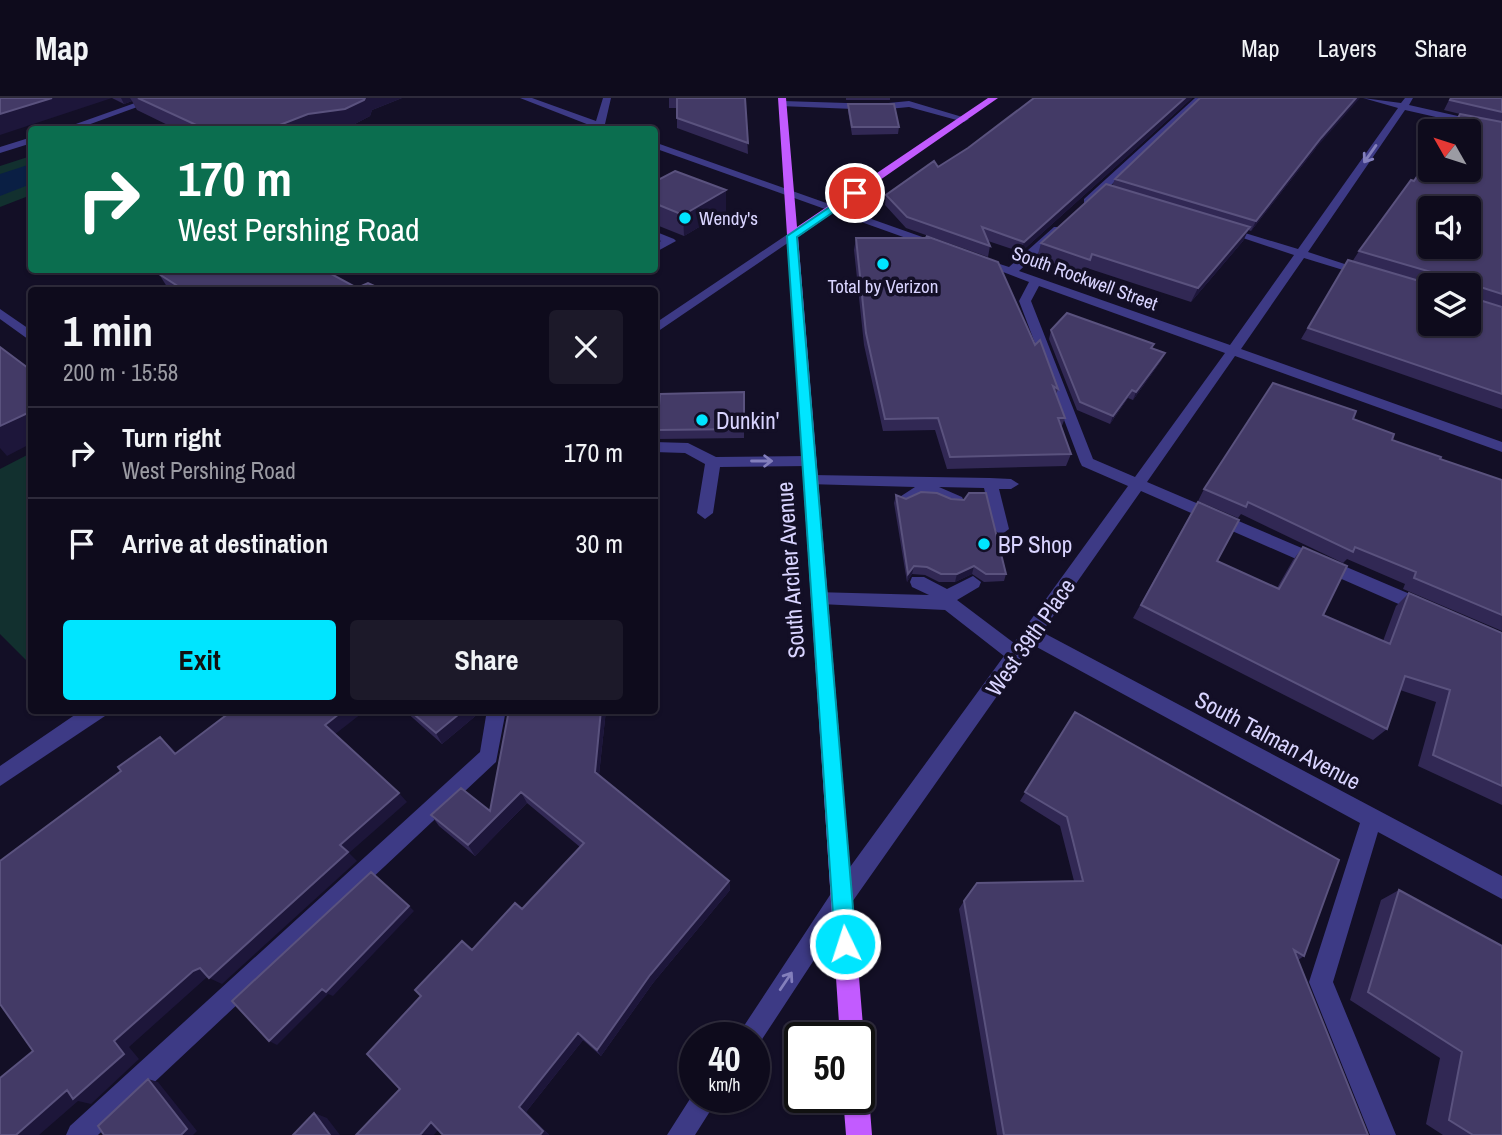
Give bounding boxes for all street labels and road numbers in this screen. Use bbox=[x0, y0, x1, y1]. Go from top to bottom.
street label: South Rockwell Street bbox=[1009, 240, 1162, 317]
street label: South Archer Avenue bbox=[768, 481, 812, 659]
street label: West 39th Place bbox=[978, 572, 1082, 702]
street label: South Talman Avenue bbox=[1190, 683, 1366, 797]

